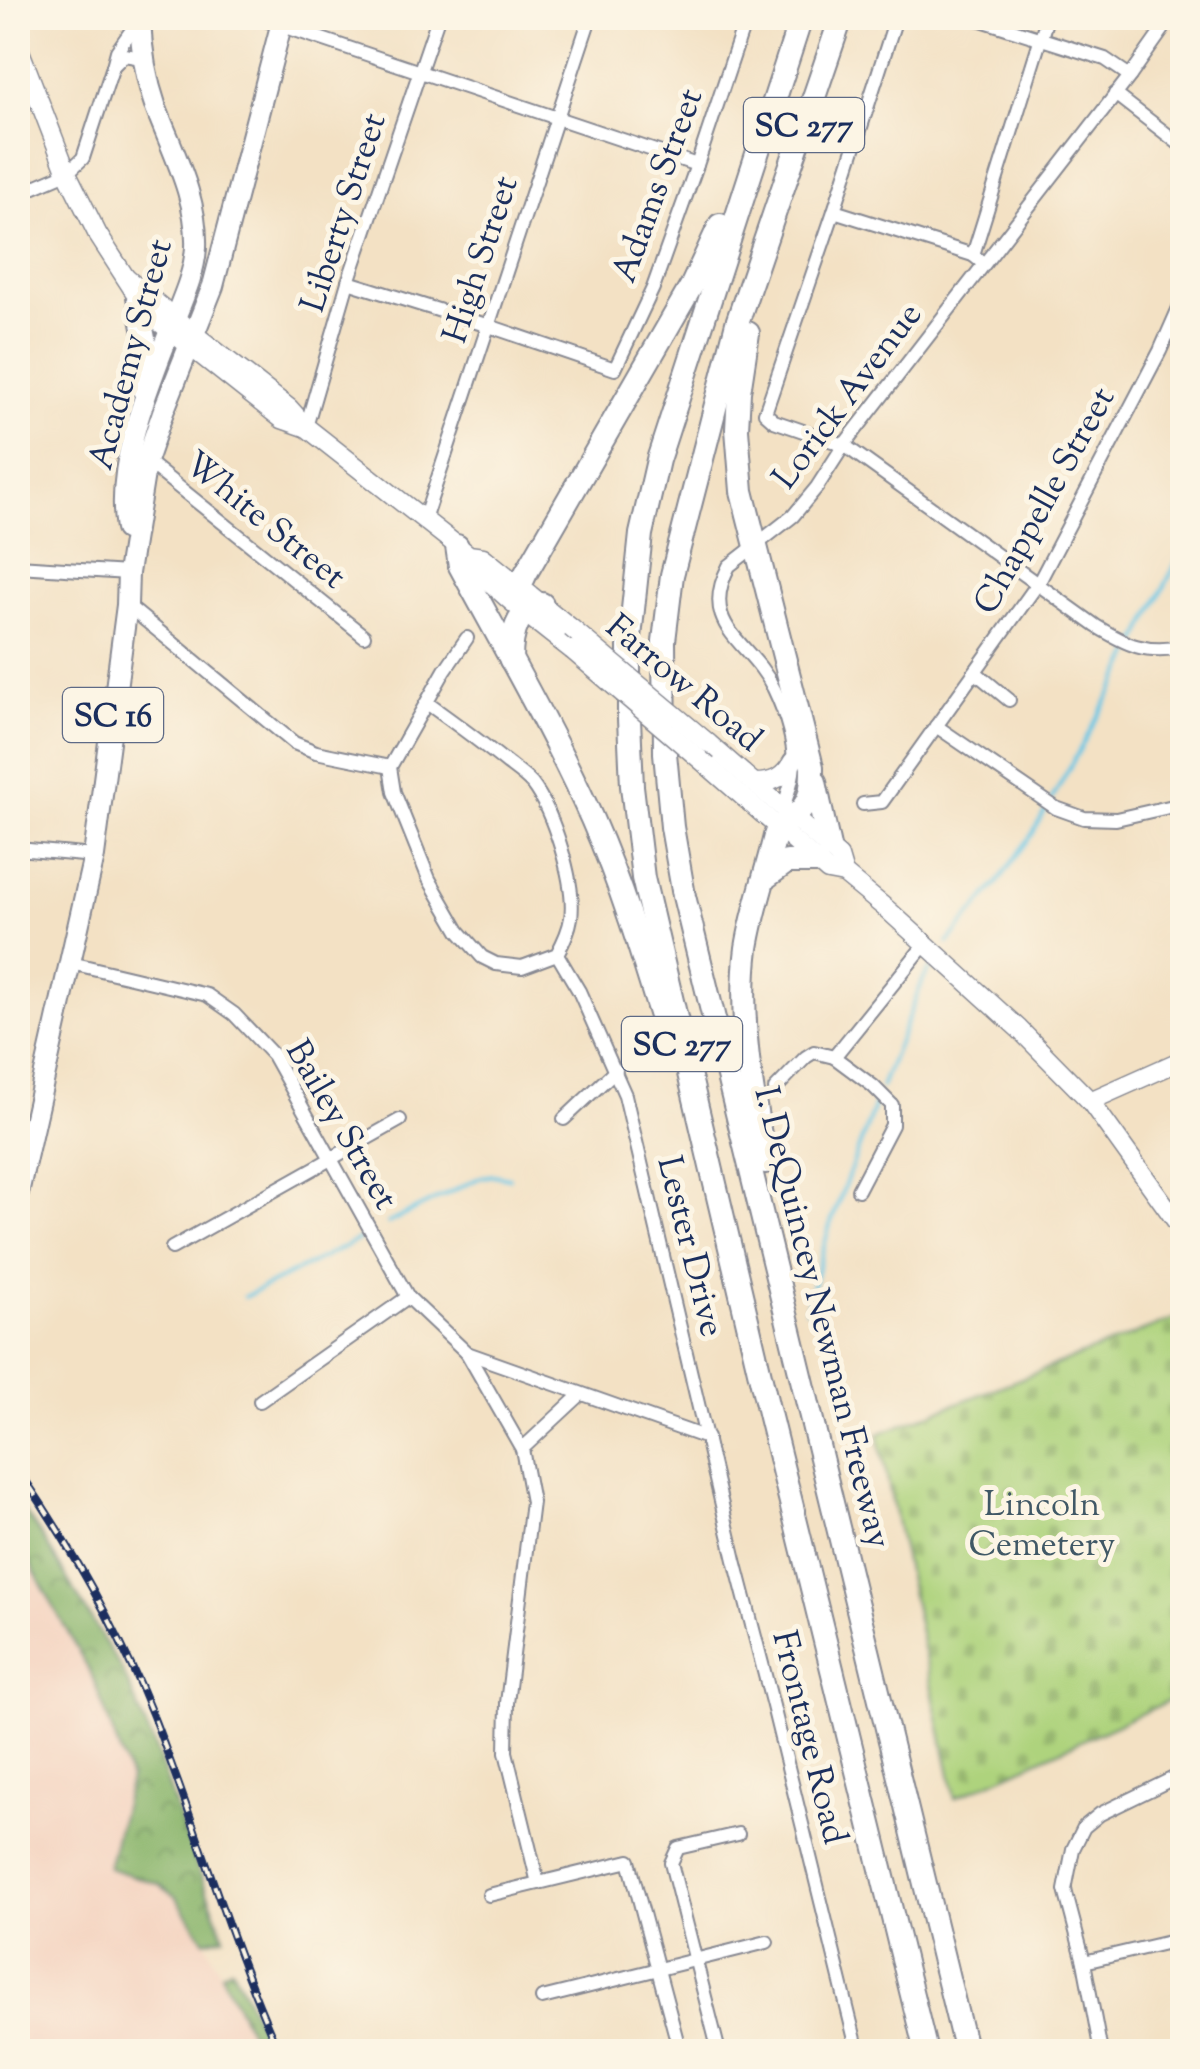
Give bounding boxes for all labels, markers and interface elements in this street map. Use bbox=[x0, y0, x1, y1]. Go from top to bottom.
street label: Adams Street bbox=[601, 82, 718, 290]
road number: SC 277 bbox=[744, 98, 864, 152]
street label: Liberty Street bbox=[289, 107, 401, 319]
street label: High Street bbox=[431, 170, 533, 350]
street label: Academy Street bbox=[77, 234, 188, 476]
street label: Lorick Avenue bbox=[762, 293, 936, 501]
street label: Chappelle Street bbox=[963, 379, 1130, 624]
street label: White Street bbox=[172, 440, 356, 603]
street label: Farrow Road bbox=[593, 604, 773, 766]
road number: SC 16 bbox=[63, 688, 163, 742]
road number: SC 277 bbox=[622, 1017, 742, 1071]
street label: Bailey Street bbox=[271, 1031, 409, 1220]
street label: I. DeQuincey Newman Freeway bbox=[739, 1082, 903, 1554]
street label: Lester Drive bbox=[642, 1151, 736, 1342]
park label: Lincoln Cemetery bbox=[968, 1481, 1116, 1572]
street label: Frontage Road bbox=[756, 1626, 859, 1850]

